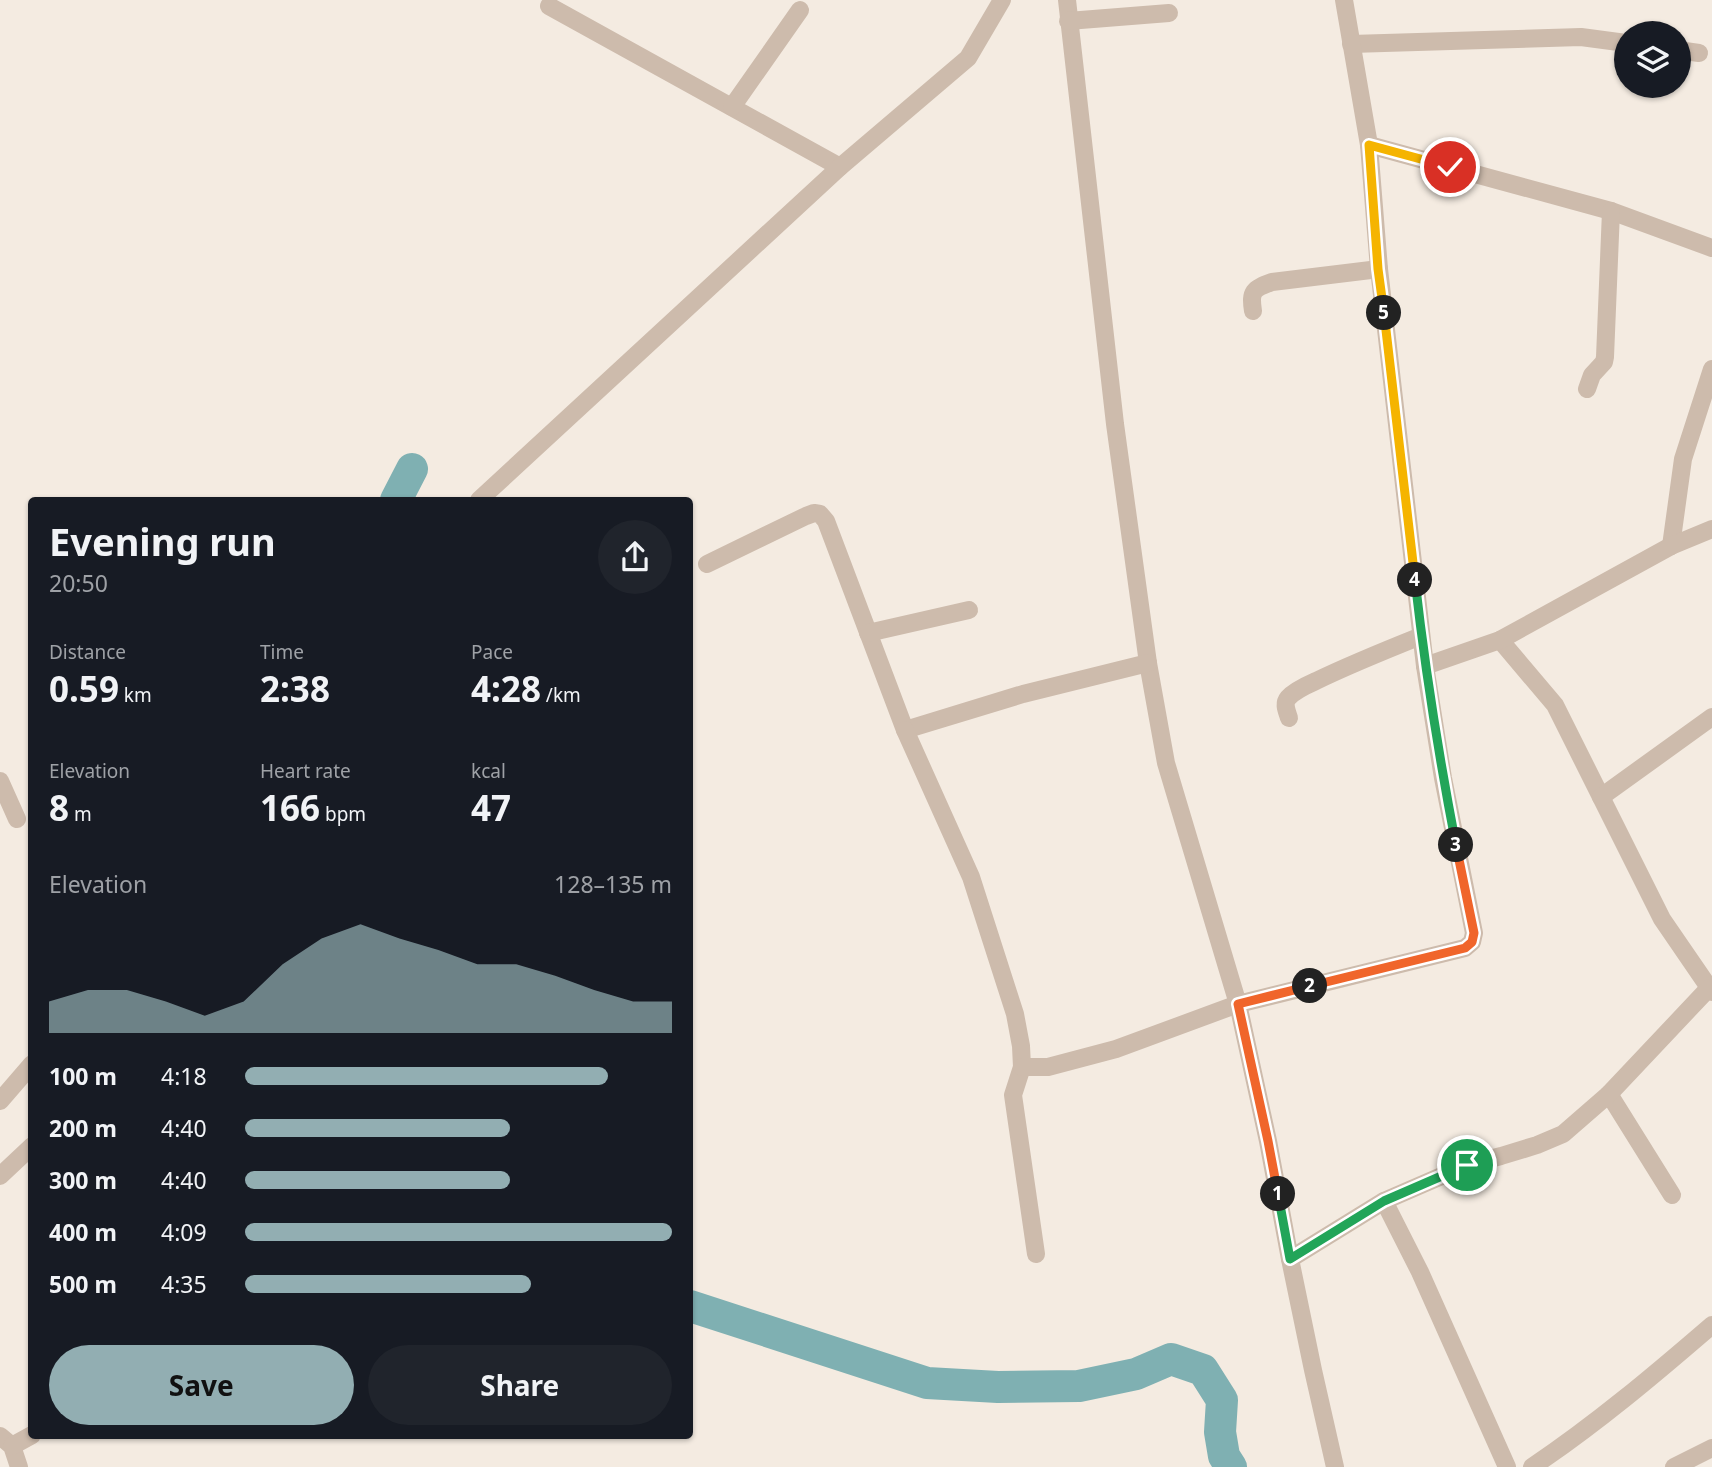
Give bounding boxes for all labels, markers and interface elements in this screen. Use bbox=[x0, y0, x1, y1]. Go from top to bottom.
map controls bbox=[1614, 21, 1691, 98]
button: layers bbox=[1614, 21, 1691, 98]
pin bbox=[1420, 137, 1480, 197]
icon: check bbox=[1431, 148, 1469, 186]
pin: 5 bbox=[1366, 296, 1402, 330]
text: 5 bbox=[1378, 299, 1389, 325]
text: Evening run bbox=[49, 515, 276, 567]
button: share bbox=[598, 520, 672, 594]
pin: 4 bbox=[1398, 562, 1432, 598]
text: 4 bbox=[1409, 566, 1420, 592]
text: 20:50 bbox=[49, 567, 108, 599]
text: Distance bbox=[49, 639, 126, 665]
text: Time bbox=[260, 639, 304, 665]
text: Pace bbox=[471, 639, 513, 665]
text: 0.59 bbox=[49, 665, 119, 712]
text: 2:38 bbox=[260, 665, 330, 712]
text: 4:28 bbox=[471, 665, 541, 712]
text: km bbox=[119, 682, 152, 708]
text: /km bbox=[541, 682, 581, 708]
text: Elevation bbox=[49, 758, 130, 784]
text: Heart rate bbox=[260, 758, 351, 784]
text: kcal bbox=[471, 758, 506, 784]
text: 8 bbox=[49, 784, 69, 831]
text: 166 bbox=[260, 784, 320, 831]
text: 47 bbox=[471, 784, 511, 831]
text: m bbox=[69, 801, 92, 827]
text: bpm bbox=[320, 801, 366, 827]
pin: 3 bbox=[1438, 828, 1474, 862]
text: 3 bbox=[1450, 831, 1461, 857]
text: Elevation bbox=[49, 868, 147, 900]
text: 128–135 m bbox=[554, 868, 672, 900]
pin: 2 bbox=[1292, 968, 1328, 1004]
text: 2 bbox=[1304, 972, 1315, 998]
text: 100 m bbox=[49, 1060, 117, 1092]
text: 4:18 bbox=[161, 1060, 207, 1092]
text: 200 m bbox=[49, 1112, 117, 1144]
text: 4:40 bbox=[161, 1112, 207, 1144]
pin bbox=[1437, 1135, 1497, 1195]
icon: arrive bbox=[1448, 1146, 1486, 1184]
text: 300 m bbox=[49, 1164, 117, 1196]
text: 4:40 bbox=[161, 1164, 207, 1196]
pin: 1 bbox=[1260, 1176, 1296, 1212]
text: 1 bbox=[1272, 1180, 1283, 1206]
text: 400 m bbox=[49, 1216, 117, 1248]
text: 4:09 bbox=[161, 1216, 207, 1248]
text: 500 m bbox=[49, 1268, 117, 1300]
text: 4:35 bbox=[161, 1268, 207, 1300]
button: Save bbox=[49, 1345, 354, 1425]
button: Share bbox=[368, 1345, 672, 1425]

